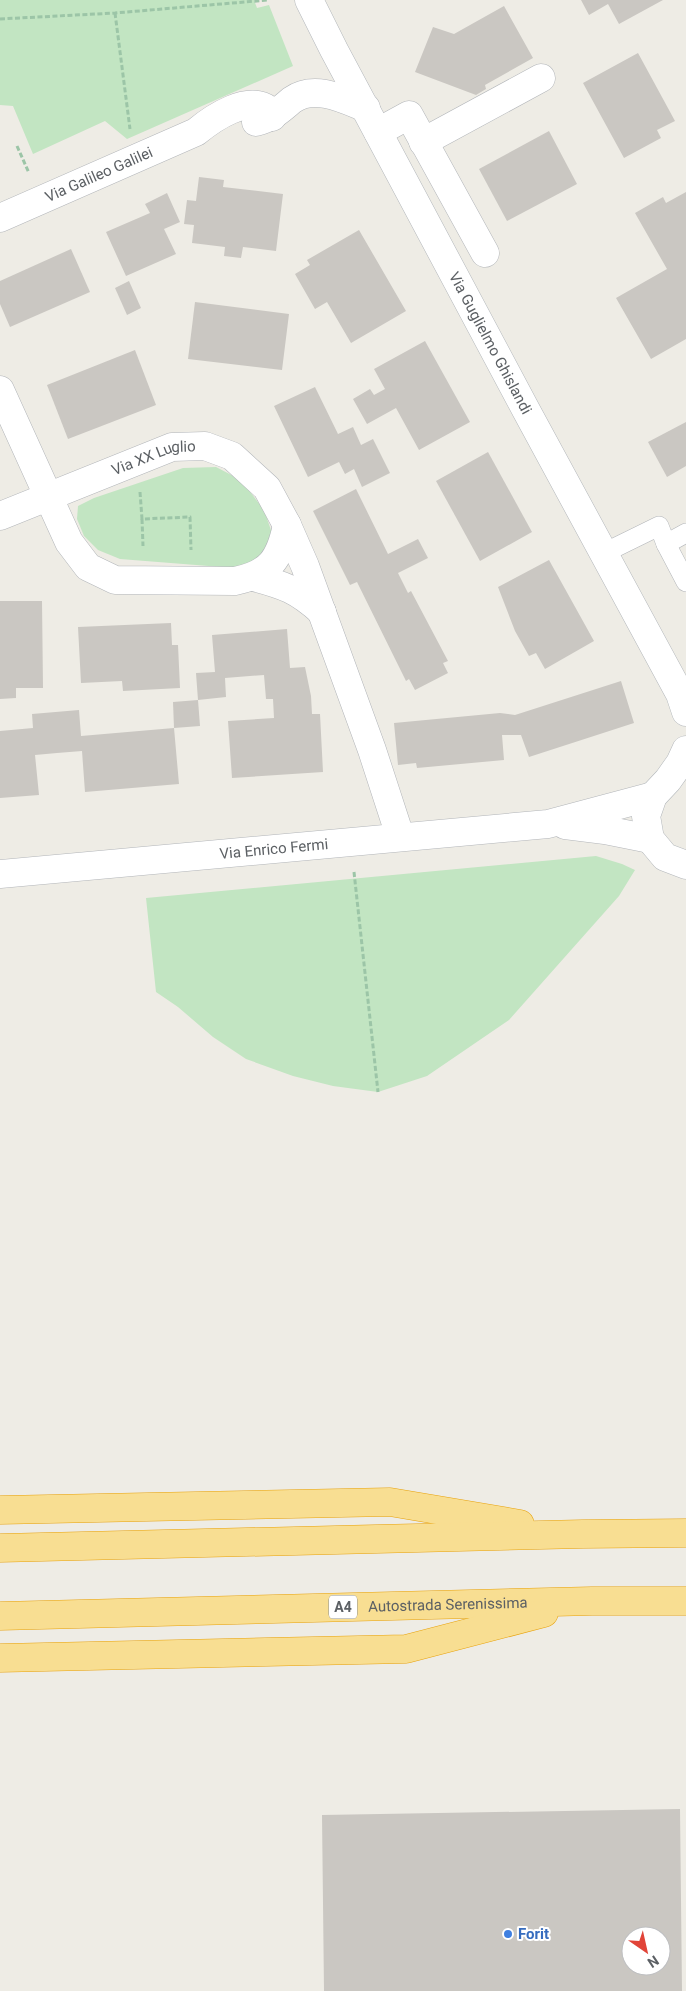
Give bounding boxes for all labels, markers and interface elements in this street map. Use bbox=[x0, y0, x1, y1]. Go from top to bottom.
street label: Via Galileo Galilei bbox=[42, 143, 156, 206]
street label: Via Guglielmo Ghislandi bbox=[445, 269, 536, 417]
street label: Via XX Luglio bbox=[109, 437, 196, 479]
street label: Via Enrico Fermi bbox=[219, 835, 329, 863]
street label: Autostrada Serenissima bbox=[368, 1594, 528, 1616]
road number: A4 bbox=[329, 1595, 357, 1618]
place label: Forit bbox=[518, 1925, 549, 1943]
north arrow bbox=[621, 1926, 671, 1976]
marker: Forit bbox=[502, 1928, 514, 1940]
text: N bbox=[645, 1952, 662, 1971]

